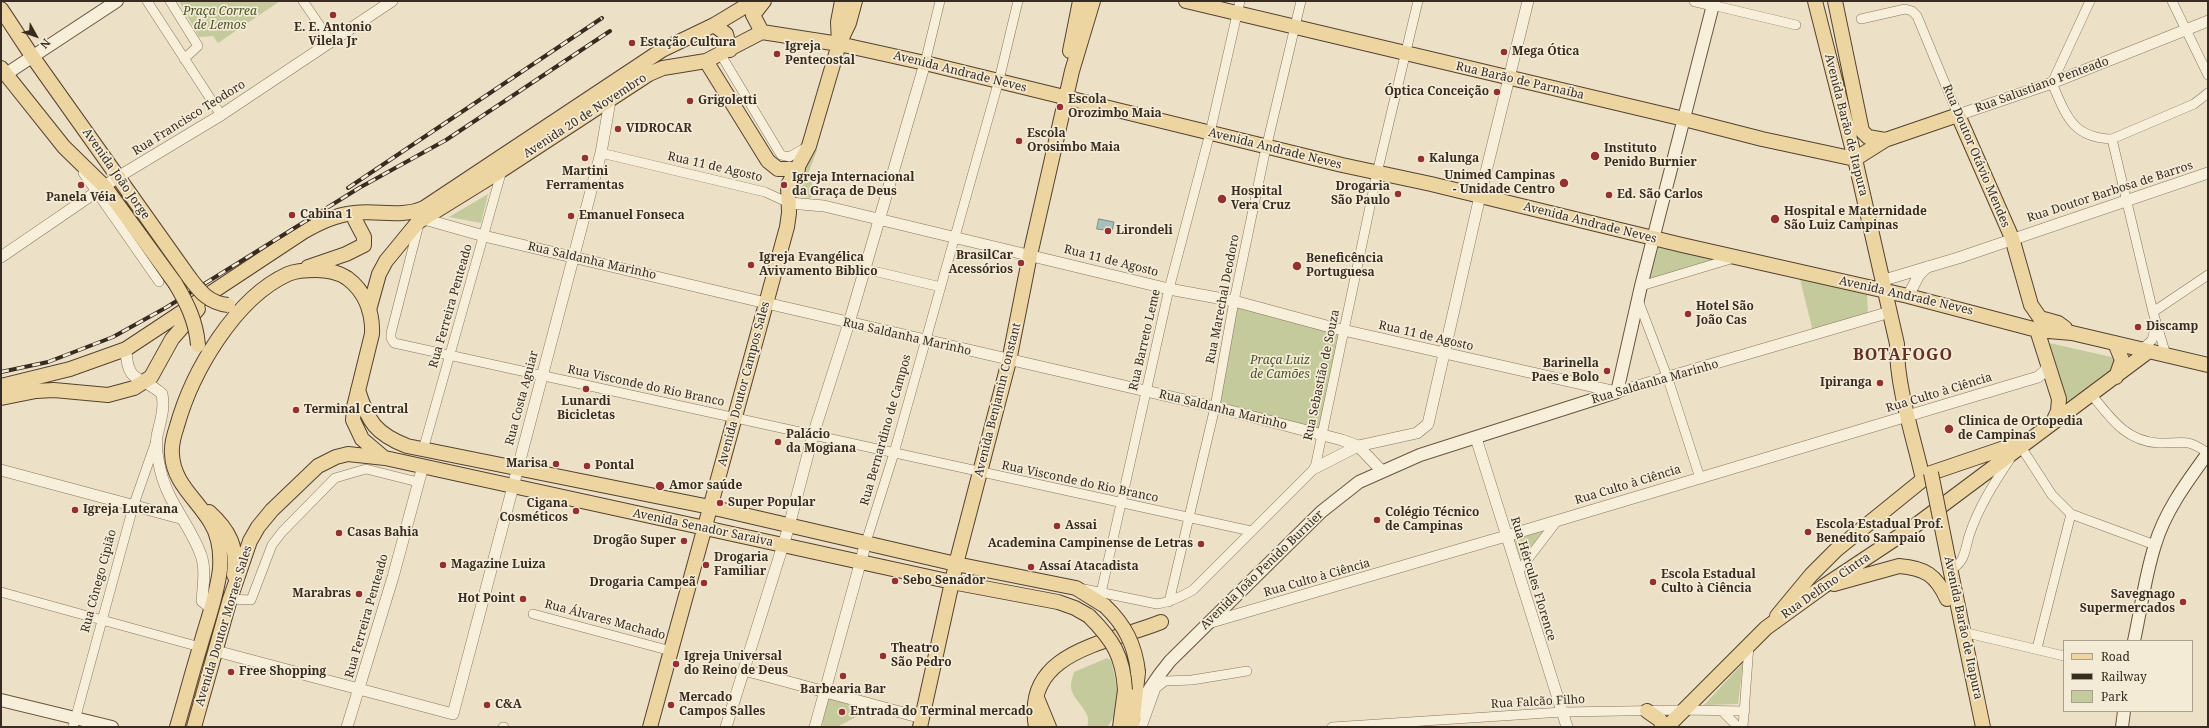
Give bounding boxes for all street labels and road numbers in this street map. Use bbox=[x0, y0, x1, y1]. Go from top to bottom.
street label: Avenida Andrade Neves bbox=[892, 48, 1028, 96]
street label: Avenida Barão de Itapura bbox=[1821, 52, 1871, 198]
street label: Rua Salustiano Penteado bbox=[1973, 54, 2111, 116]
street label: Rua Barão de Parnaíba bbox=[1454, 59, 1586, 103]
street label: Avenida 20 de Novembro bbox=[521, 71, 649, 161]
street label: Rua Francisco Teodoro bbox=[130, 77, 248, 159]
street label: Rua Doutor Otávio Mendes bbox=[1939, 82, 2013, 230]
street label: Avenida Andrade Neves bbox=[1207, 125, 1343, 173]
street label: Avenida João Jorge bbox=[79, 126, 153, 222]
street label: Rua 11 de Agosto bbox=[666, 149, 764, 185]
street label: Rua Doutor Barbosa de Barros bbox=[2025, 158, 2195, 226]
street label: Avenida Andrade Neves bbox=[1522, 199, 1658, 247]
street label: Rua Marechal Deodoro bbox=[1203, 233, 1243, 365]
street label: Rua Saldanha Marinho bbox=[526, 239, 658, 283]
street label: Rua Ferreira Penteado bbox=[426, 242, 476, 370]
street label: Rua 11 de Agosto bbox=[1062, 242, 1160, 280]
street label: Avenida Andrade Neves bbox=[1838, 274, 1974, 318]
street label: Rua Barreto Leme bbox=[1126, 288, 1164, 392]
street label: Avenida Doutor Campos Sales bbox=[715, 300, 773, 468]
street label: Rua Sebastião de Souza bbox=[1301, 308, 1343, 442]
street label: Rua Saldanha Marinho bbox=[841, 315, 973, 359]
street label: Rua 11 de Agosto bbox=[1377, 318, 1475, 354]
street label: Avenida Benjamin Constant bbox=[972, 321, 1024, 479]
street label: Rua Costa Aguiar bbox=[502, 349, 542, 447]
street label: Rua Bernardino de Campos bbox=[858, 353, 914, 507]
street label: Rua Saldanha Marinho bbox=[1590, 357, 1720, 407]
street label: Rua Visconde do Rio Branco bbox=[566, 362, 726, 410]
street label: Rua Culto à Ciência bbox=[1884, 370, 1994, 416]
street label: Rua Saldanha Marinho bbox=[1157, 387, 1289, 433]
street label: Rua Visconde do Rio Branco bbox=[1000, 458, 1160, 506]
street label: Rua Culto à Ciência bbox=[1573, 462, 1683, 508]
street label: Avenida Senador Saraiva bbox=[631, 506, 775, 550]
street label: Avenida João Penido Burnier bbox=[1198, 507, 1326, 633]
street label: Rua Hércules Florence bbox=[1507, 515, 1559, 643]
street label: Rua Cônego Cipião bbox=[78, 528, 120, 634]
street label: Avenida Doutor Moraes Sales bbox=[193, 544, 255, 708]
street label: Rua Delfino Cintra bbox=[1779, 550, 1873, 622]
street label: Rua Ferreira Penteado bbox=[342, 552, 392, 680]
street label: Avenida Barão de Itapura bbox=[1941, 555, 1985, 701]
street label: Rua Culto à Ciência bbox=[1262, 556, 1372, 600]
street label: Rua Álvares Machado bbox=[543, 597, 667, 643]
street label: Rua Falcão Filho bbox=[1491, 692, 1585, 712]

